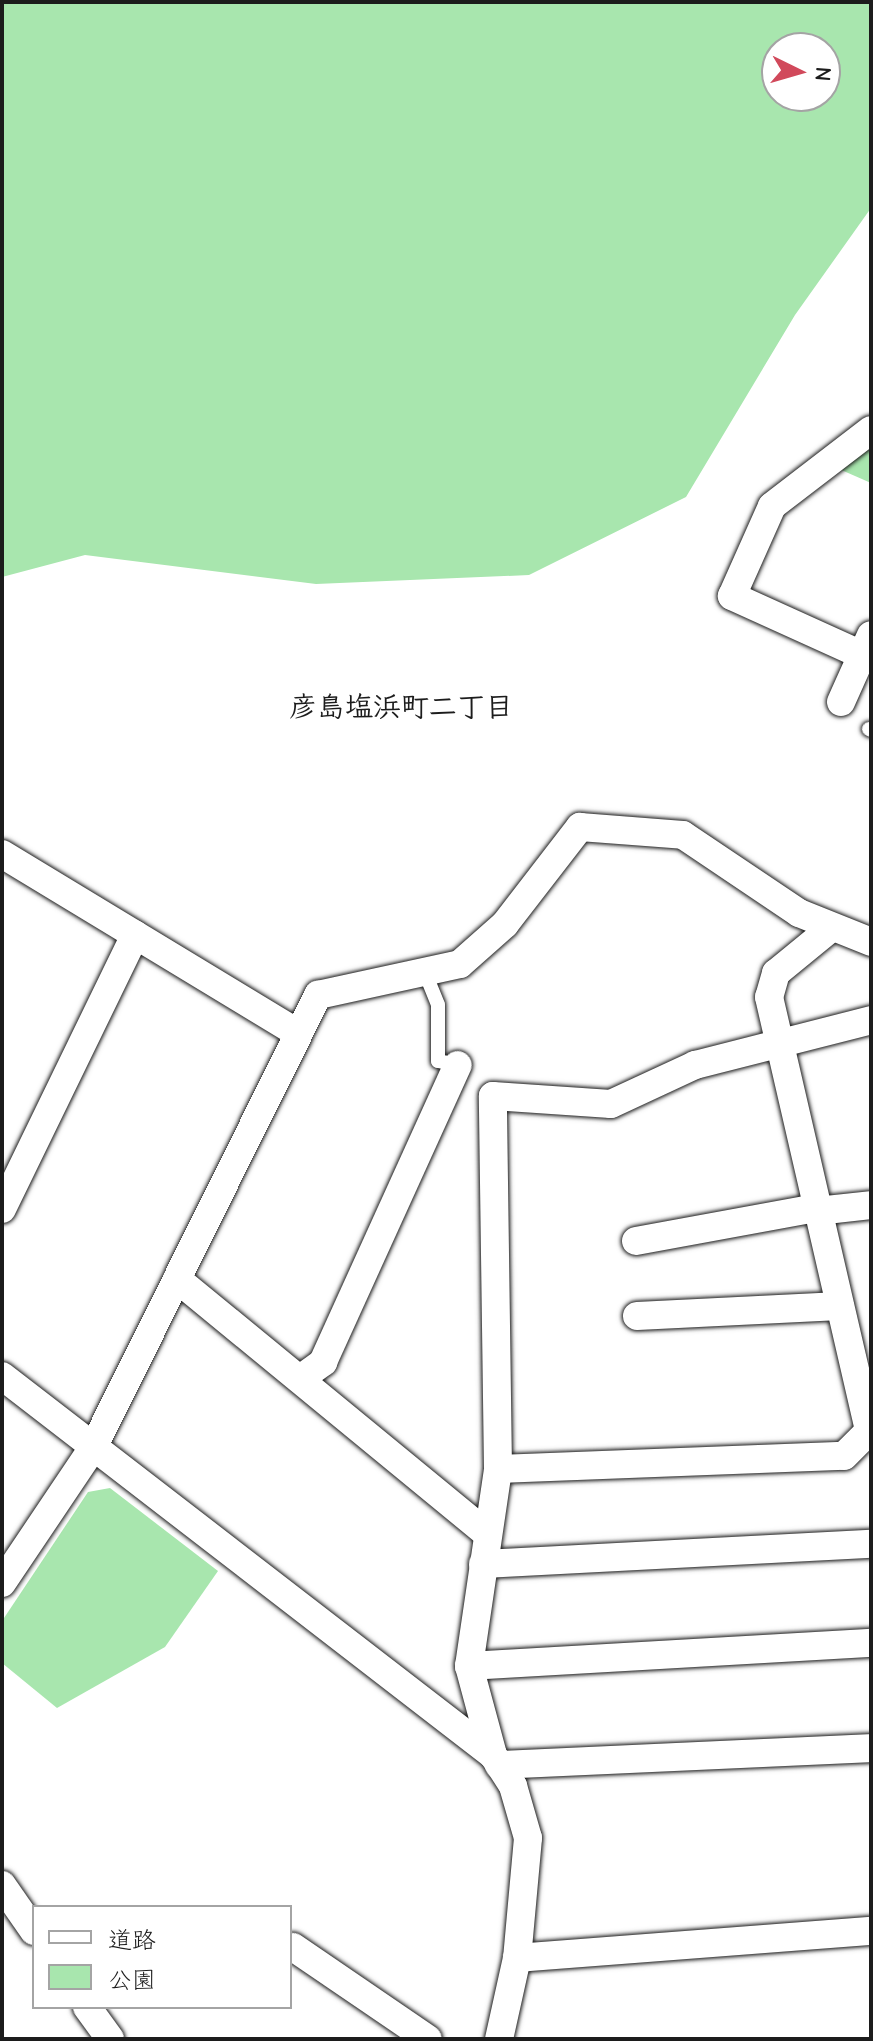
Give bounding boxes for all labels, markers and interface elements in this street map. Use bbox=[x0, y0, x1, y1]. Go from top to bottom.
north arrow bbox=[761, 32, 841, 112]
text: N bbox=[809, 66, 836, 82]
district label: 彦島塩浜町二丁目 bbox=[289, 690, 513, 724]
legend bbox=[32, 1905, 292, 2009]
text: 道路 bbox=[108, 1926, 156, 1954]
text: 公園 bbox=[108, 1966, 156, 1994]

